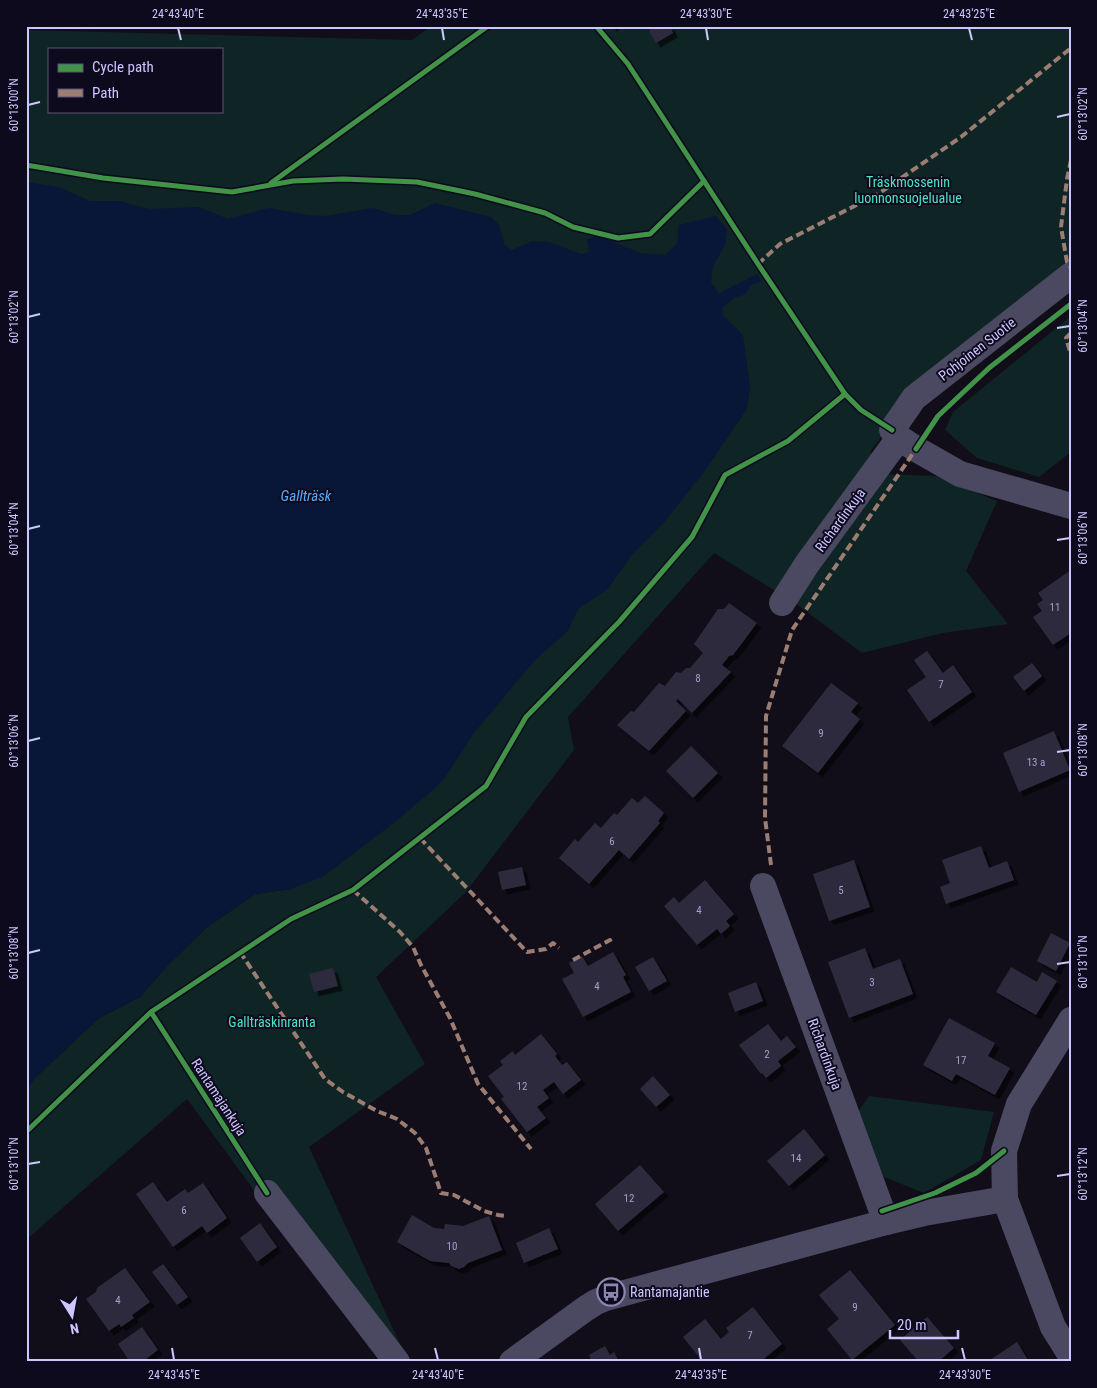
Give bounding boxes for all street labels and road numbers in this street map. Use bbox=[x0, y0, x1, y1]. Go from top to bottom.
street label: Pohjoinen Suotie bbox=[935, 314, 1019, 384]
street label: Richardinkuja bbox=[812, 485, 868, 555]
street label: Richardinkuja bbox=[805, 1016, 845, 1092]
street label: Rantamajankuja bbox=[188, 1056, 250, 1138]

